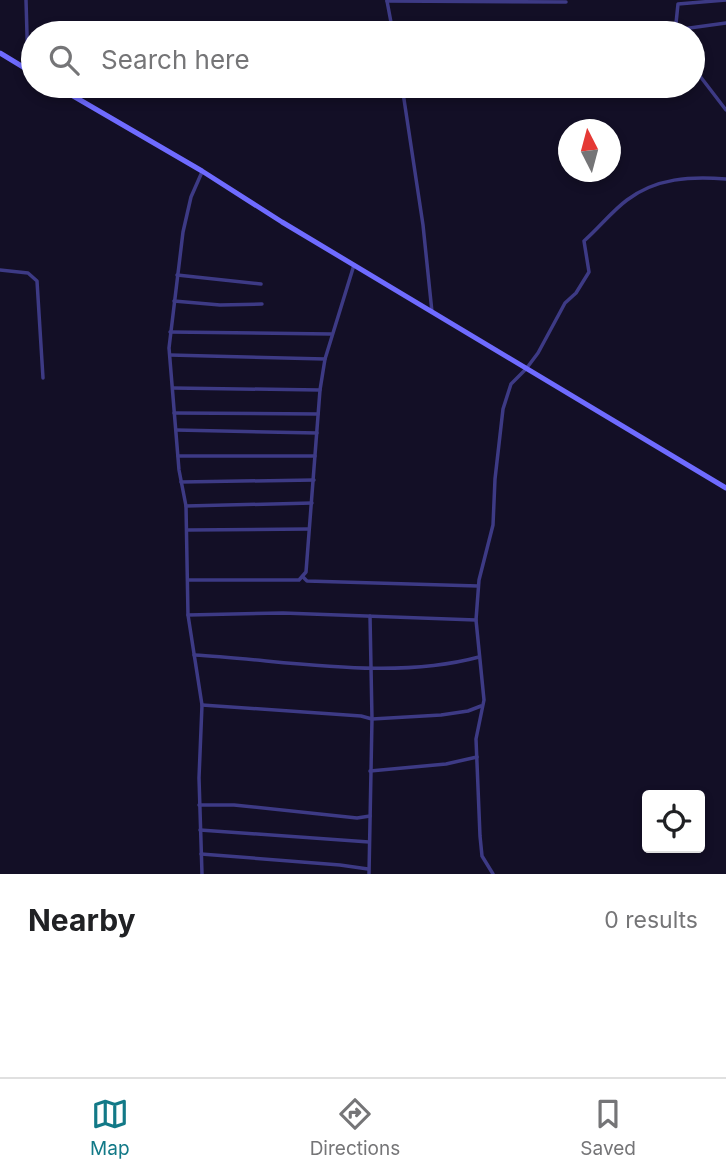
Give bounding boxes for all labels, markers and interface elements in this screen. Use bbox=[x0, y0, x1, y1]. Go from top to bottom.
search box bbox=[21, 21, 705, 98]
icon: search bbox=[45, 41, 83, 79]
text: Search here bbox=[101, 44, 250, 75]
north arrow bbox=[558, 119, 621, 182]
map controls bbox=[642, 790, 705, 853]
button: locate bbox=[642, 790, 705, 853]
text: Nearby bbox=[28, 902, 136, 938]
text: 0 results bbox=[604, 906, 698, 934]
tab: Map bbox=[90, 1095, 130, 1160]
tab: Directions bbox=[310, 1095, 400, 1160]
tab: Saved bbox=[580, 1095, 636, 1160]

